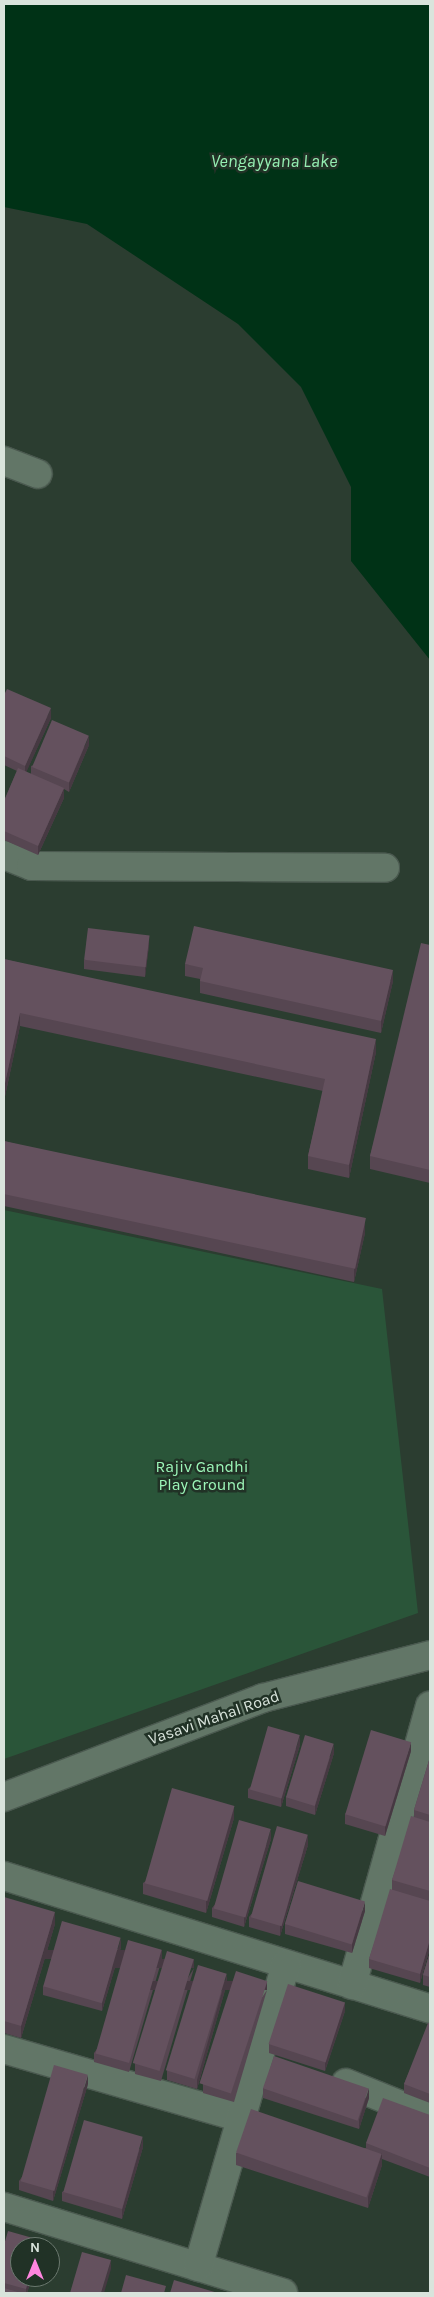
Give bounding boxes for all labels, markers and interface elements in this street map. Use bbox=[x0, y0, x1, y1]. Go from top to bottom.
water label: Vengayyana Lake bbox=[211, 150, 337, 172]
park label: Rajiv Gandhi Play Ground bbox=[156, 1457, 248, 1495]
street label: Vasavi Mahal Road bbox=[146, 1687, 282, 1749]
north arrow bbox=[10, 2237, 60, 2287]
text: N bbox=[30, 2239, 40, 2256]

